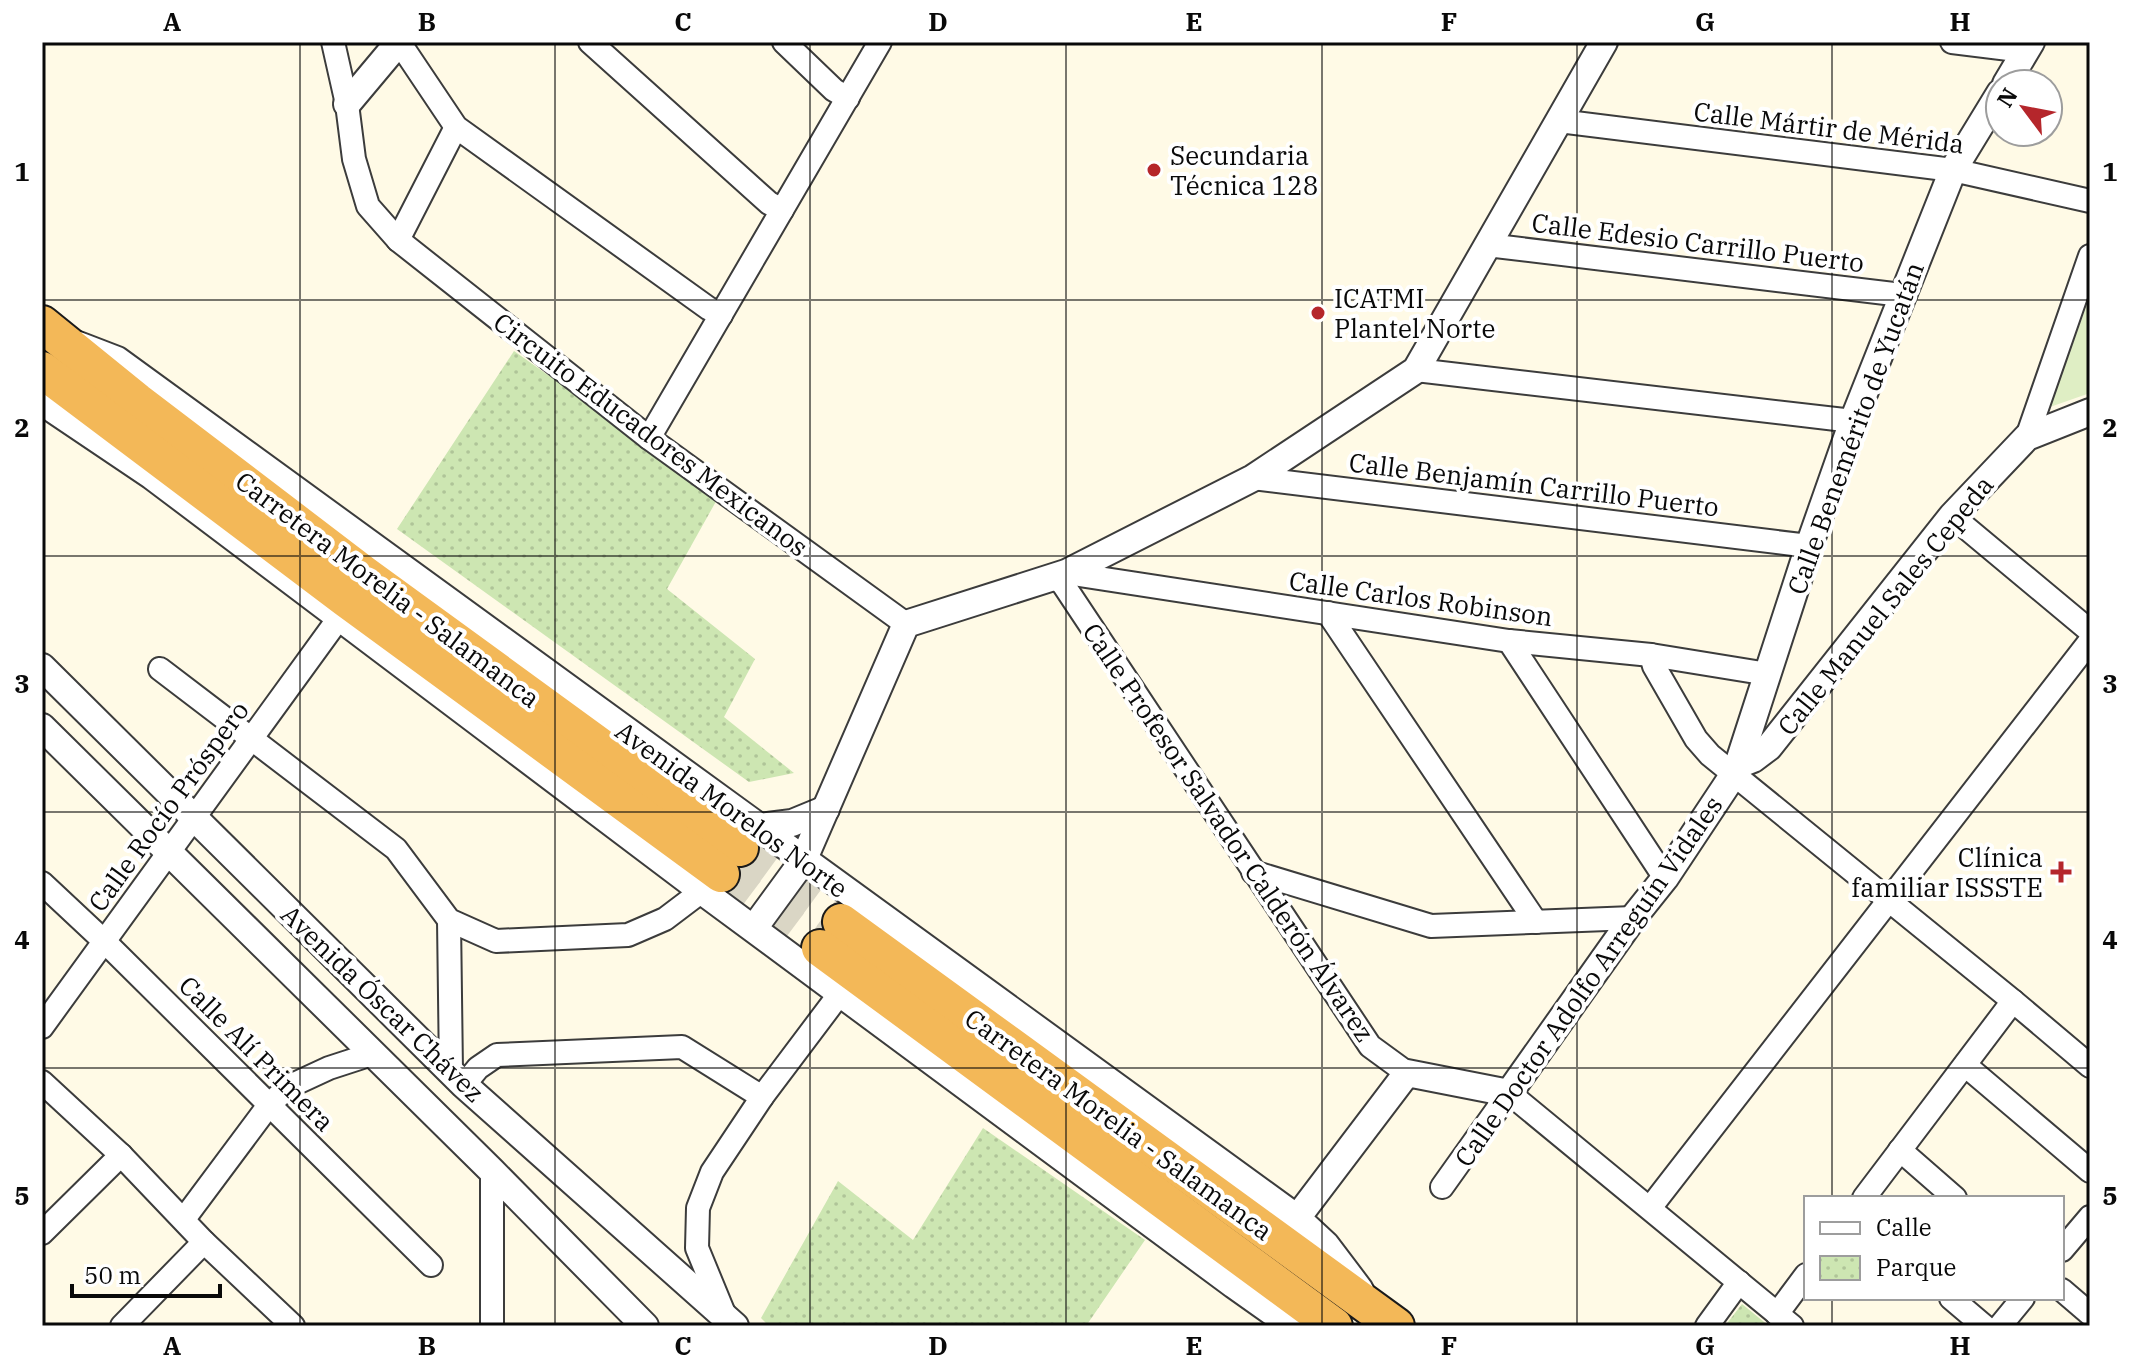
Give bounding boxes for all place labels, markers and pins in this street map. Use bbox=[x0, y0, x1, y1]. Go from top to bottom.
place label: Secundaria Técnica 128 bbox=[1170, 138, 1318, 202]
marker: Secundaria Técnica 128 bbox=[1145, 161, 1163, 179]
place label: ICATMI Plantel Norte bbox=[1334, 281, 1495, 345]
marker: ICATMI Plantel Norte bbox=[1309, 304, 1327, 322]
place label: Clínica familiar ISSSTE bbox=[1851, 840, 2043, 904]
marker: Clínica familiar ISSSTE bbox=[2050, 861, 2072, 883]

